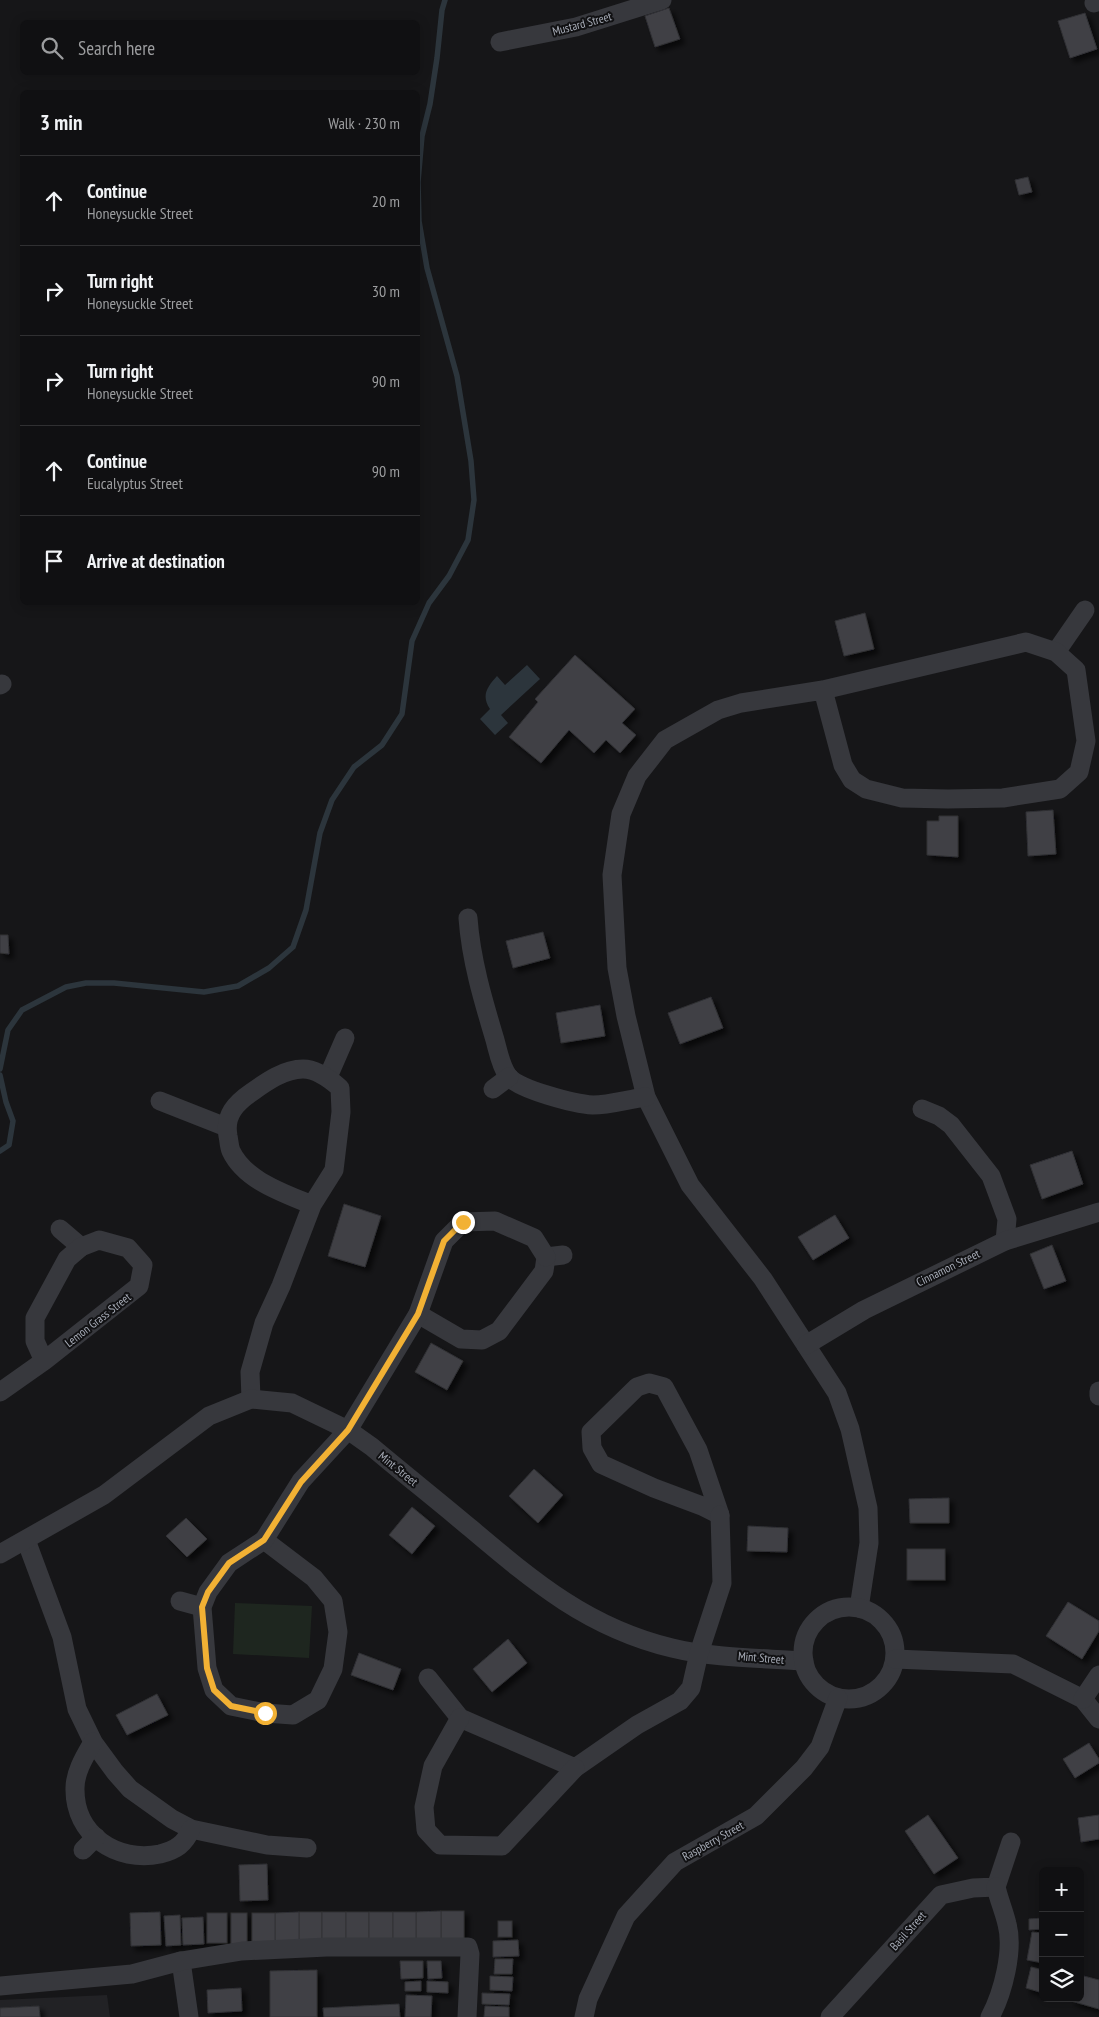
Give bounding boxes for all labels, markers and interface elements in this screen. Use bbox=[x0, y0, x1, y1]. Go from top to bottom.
street label: Mustard Street bbox=[551, 8, 614, 39]
search box bbox=[20, 20, 420, 75]
icon: search bbox=[38, 34, 66, 62]
text: Search here bbox=[78, 36, 155, 60]
text: 3 min bbox=[40, 109, 82, 136]
text: Walk · 230 m bbox=[328, 113, 400, 133]
text: Continue bbox=[87, 179, 147, 203]
icon: ahead bbox=[40, 187, 68, 215]
text: 20 m bbox=[372, 191, 400, 211]
text: Honeysuckle Street bbox=[87, 203, 193, 223]
text: Turn right bbox=[87, 269, 153, 293]
icon: right bbox=[40, 277, 68, 305]
text: 30 m bbox=[372, 281, 400, 301]
text: Honeysuckle Street bbox=[87, 293, 193, 313]
text: Turn right bbox=[87, 359, 153, 383]
icon: right bbox=[40, 367, 68, 395]
text: 90 m bbox=[372, 371, 400, 391]
text: Honeysuckle Street bbox=[87, 383, 193, 403]
text: Continue bbox=[87, 449, 147, 473]
icon: ahead bbox=[40, 457, 68, 485]
text: 90 m bbox=[372, 461, 400, 481]
text: Eucalyptus Street bbox=[87, 473, 183, 493]
icon: arrive bbox=[40, 547, 68, 575]
text: Arrive at destination bbox=[87, 549, 225, 573]
route end bbox=[452, 1211, 475, 1234]
street label: Cinnamon Street bbox=[913, 1245, 983, 1289]
street label: Lemon Grass Street bbox=[62, 1289, 134, 1350]
street label: Mint Street bbox=[376, 1448, 422, 1489]
street label: Mint Street bbox=[737, 1648, 785, 1667]
route start bbox=[254, 1702, 277, 1725]
street label: Raspberry Street bbox=[679, 1817, 747, 1864]
map controls bbox=[1039, 1867, 1084, 2002]
button: + bbox=[1039, 1867, 1084, 1912]
street label: Basil Street bbox=[886, 1908, 929, 1953]
button: − bbox=[1039, 1912, 1084, 1957]
button: layers bbox=[1039, 1957, 1084, 2002]

